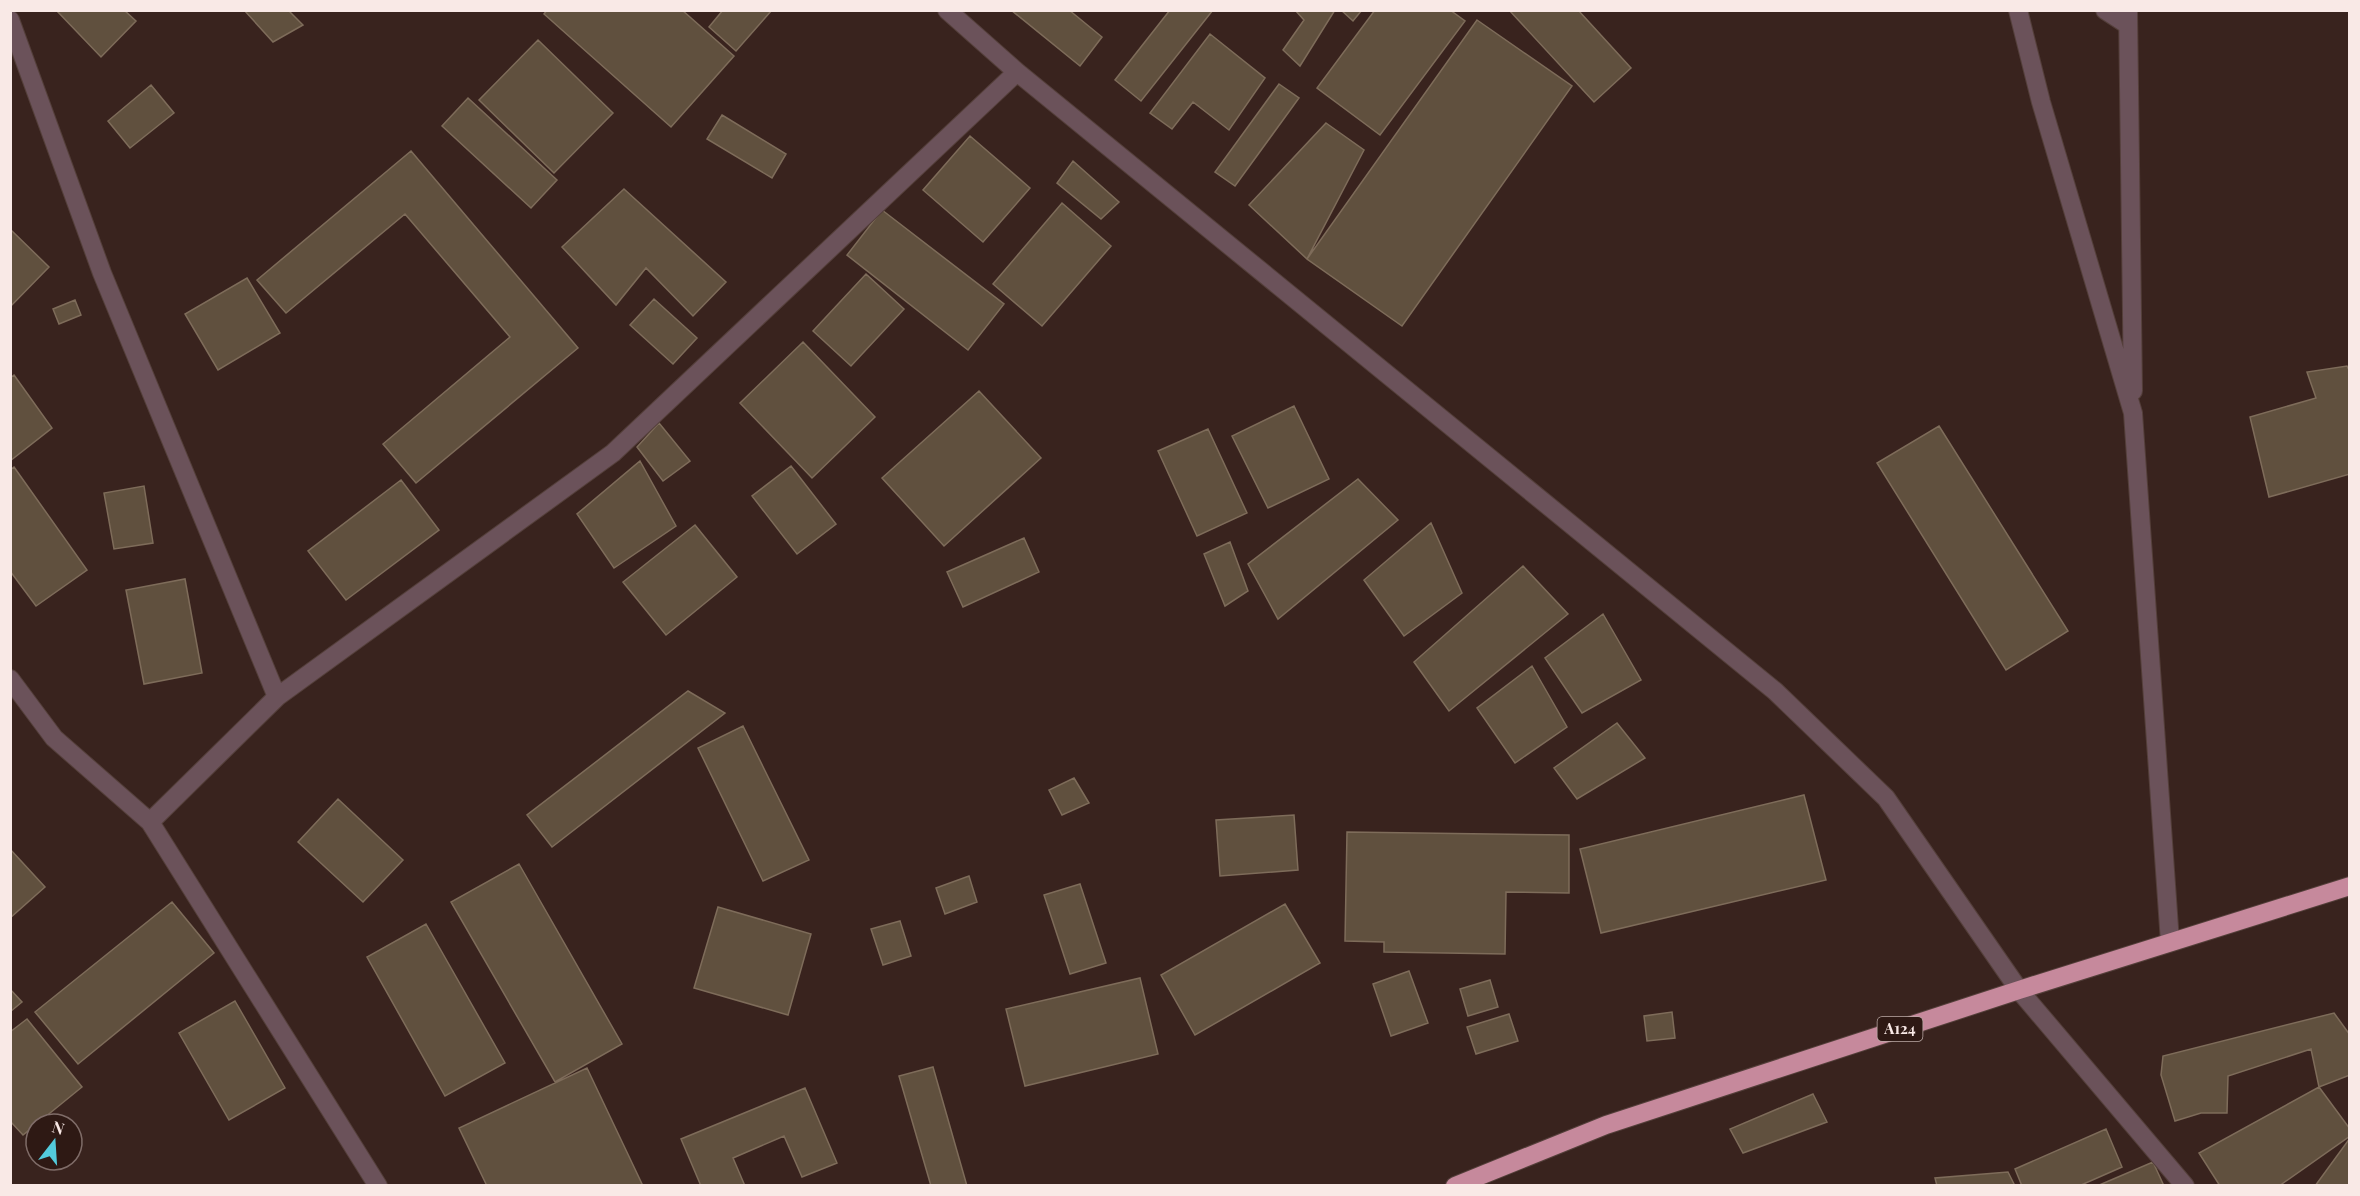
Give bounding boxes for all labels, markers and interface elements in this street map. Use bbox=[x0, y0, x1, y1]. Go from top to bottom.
road number: A124 bbox=[1878, 1017, 1922, 1041]
north arrow bbox=[24, 1112, 84, 1172]
text: N bbox=[50, 1115, 68, 1139]

